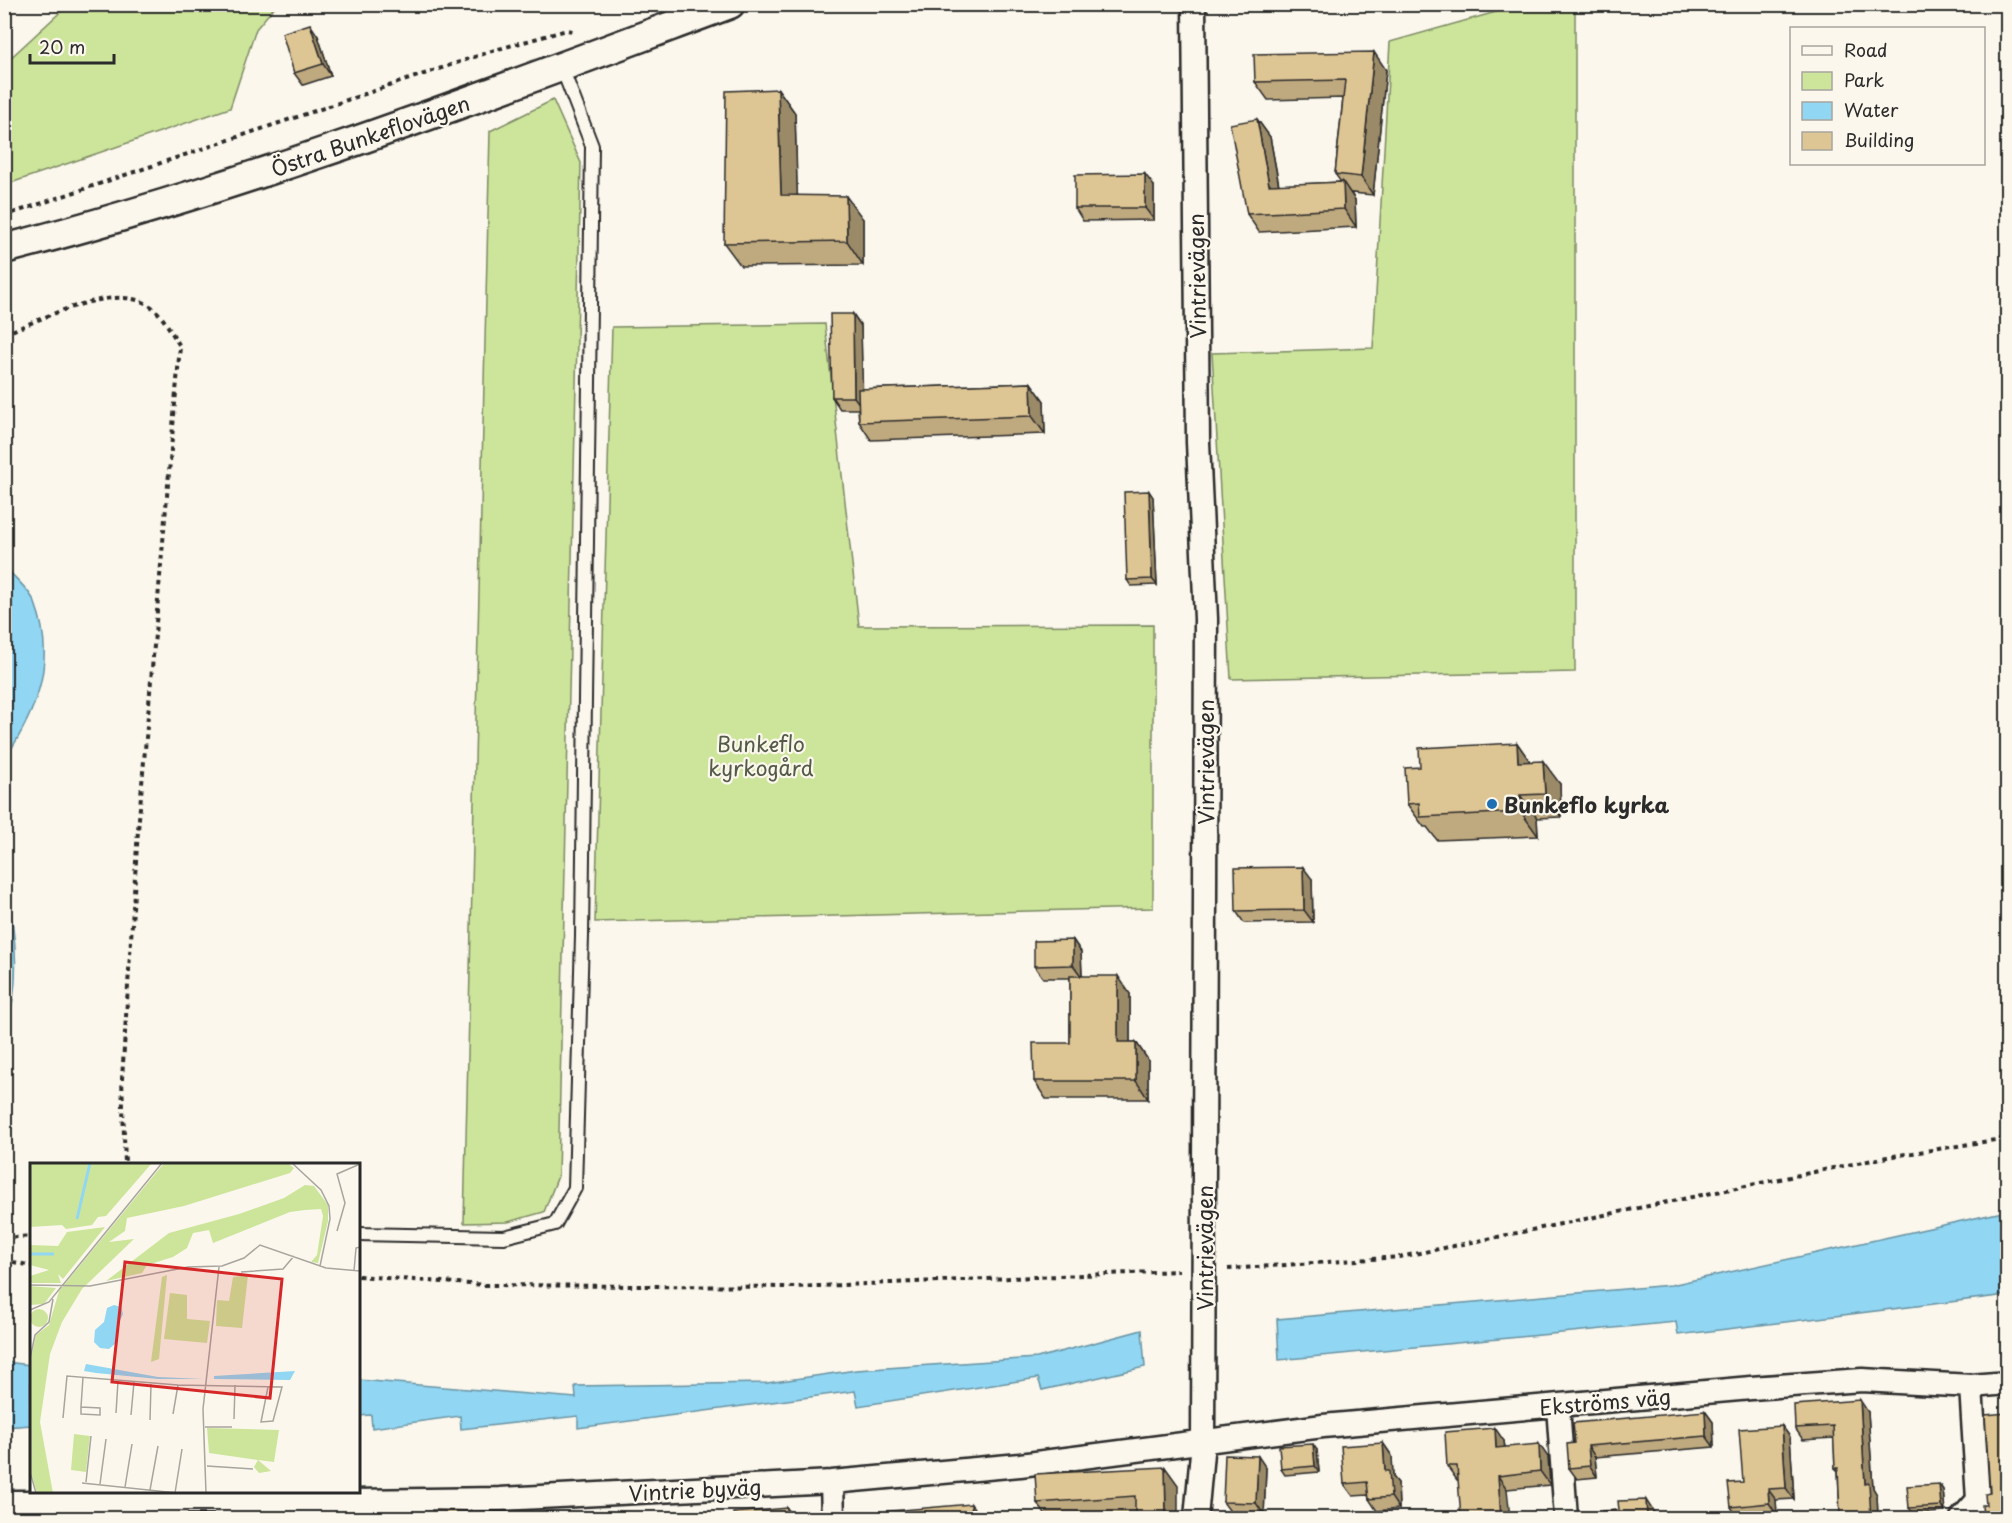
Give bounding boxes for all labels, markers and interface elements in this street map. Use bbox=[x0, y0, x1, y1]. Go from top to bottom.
scale bar bbox=[30, 27, 114, 65]
legend bbox=[1790, 27, 1985, 165]
text: 20 m bbox=[39, 33, 85, 60]
text: Road bbox=[1844, 36, 1888, 63]
text: Park bbox=[1844, 66, 1884, 93]
street label: Östra Bunkeflovägen bbox=[266, 86, 474, 184]
text: Water bbox=[1844, 96, 1899, 123]
text: Building bbox=[1844, 126, 1914, 153]
street label: Vintrievägen bbox=[1179, 213, 1213, 339]
street label: Vintrievägen bbox=[1189, 699, 1221, 825]
park label: Bunkeflo kyrkogård bbox=[708, 727, 814, 783]
place label: Bunkeflo kyrka bbox=[1504, 788, 1670, 820]
marker: Bunkeflo kyrka bbox=[1485, 797, 1499, 811]
inset map bbox=[30, 1163, 360, 1493]
street label: Vintrievägen bbox=[1188, 1185, 1220, 1311]
street label: Ekströms väg bbox=[1538, 1379, 1672, 1423]
street label: Vintrie byväg bbox=[628, 1470, 762, 1508]

